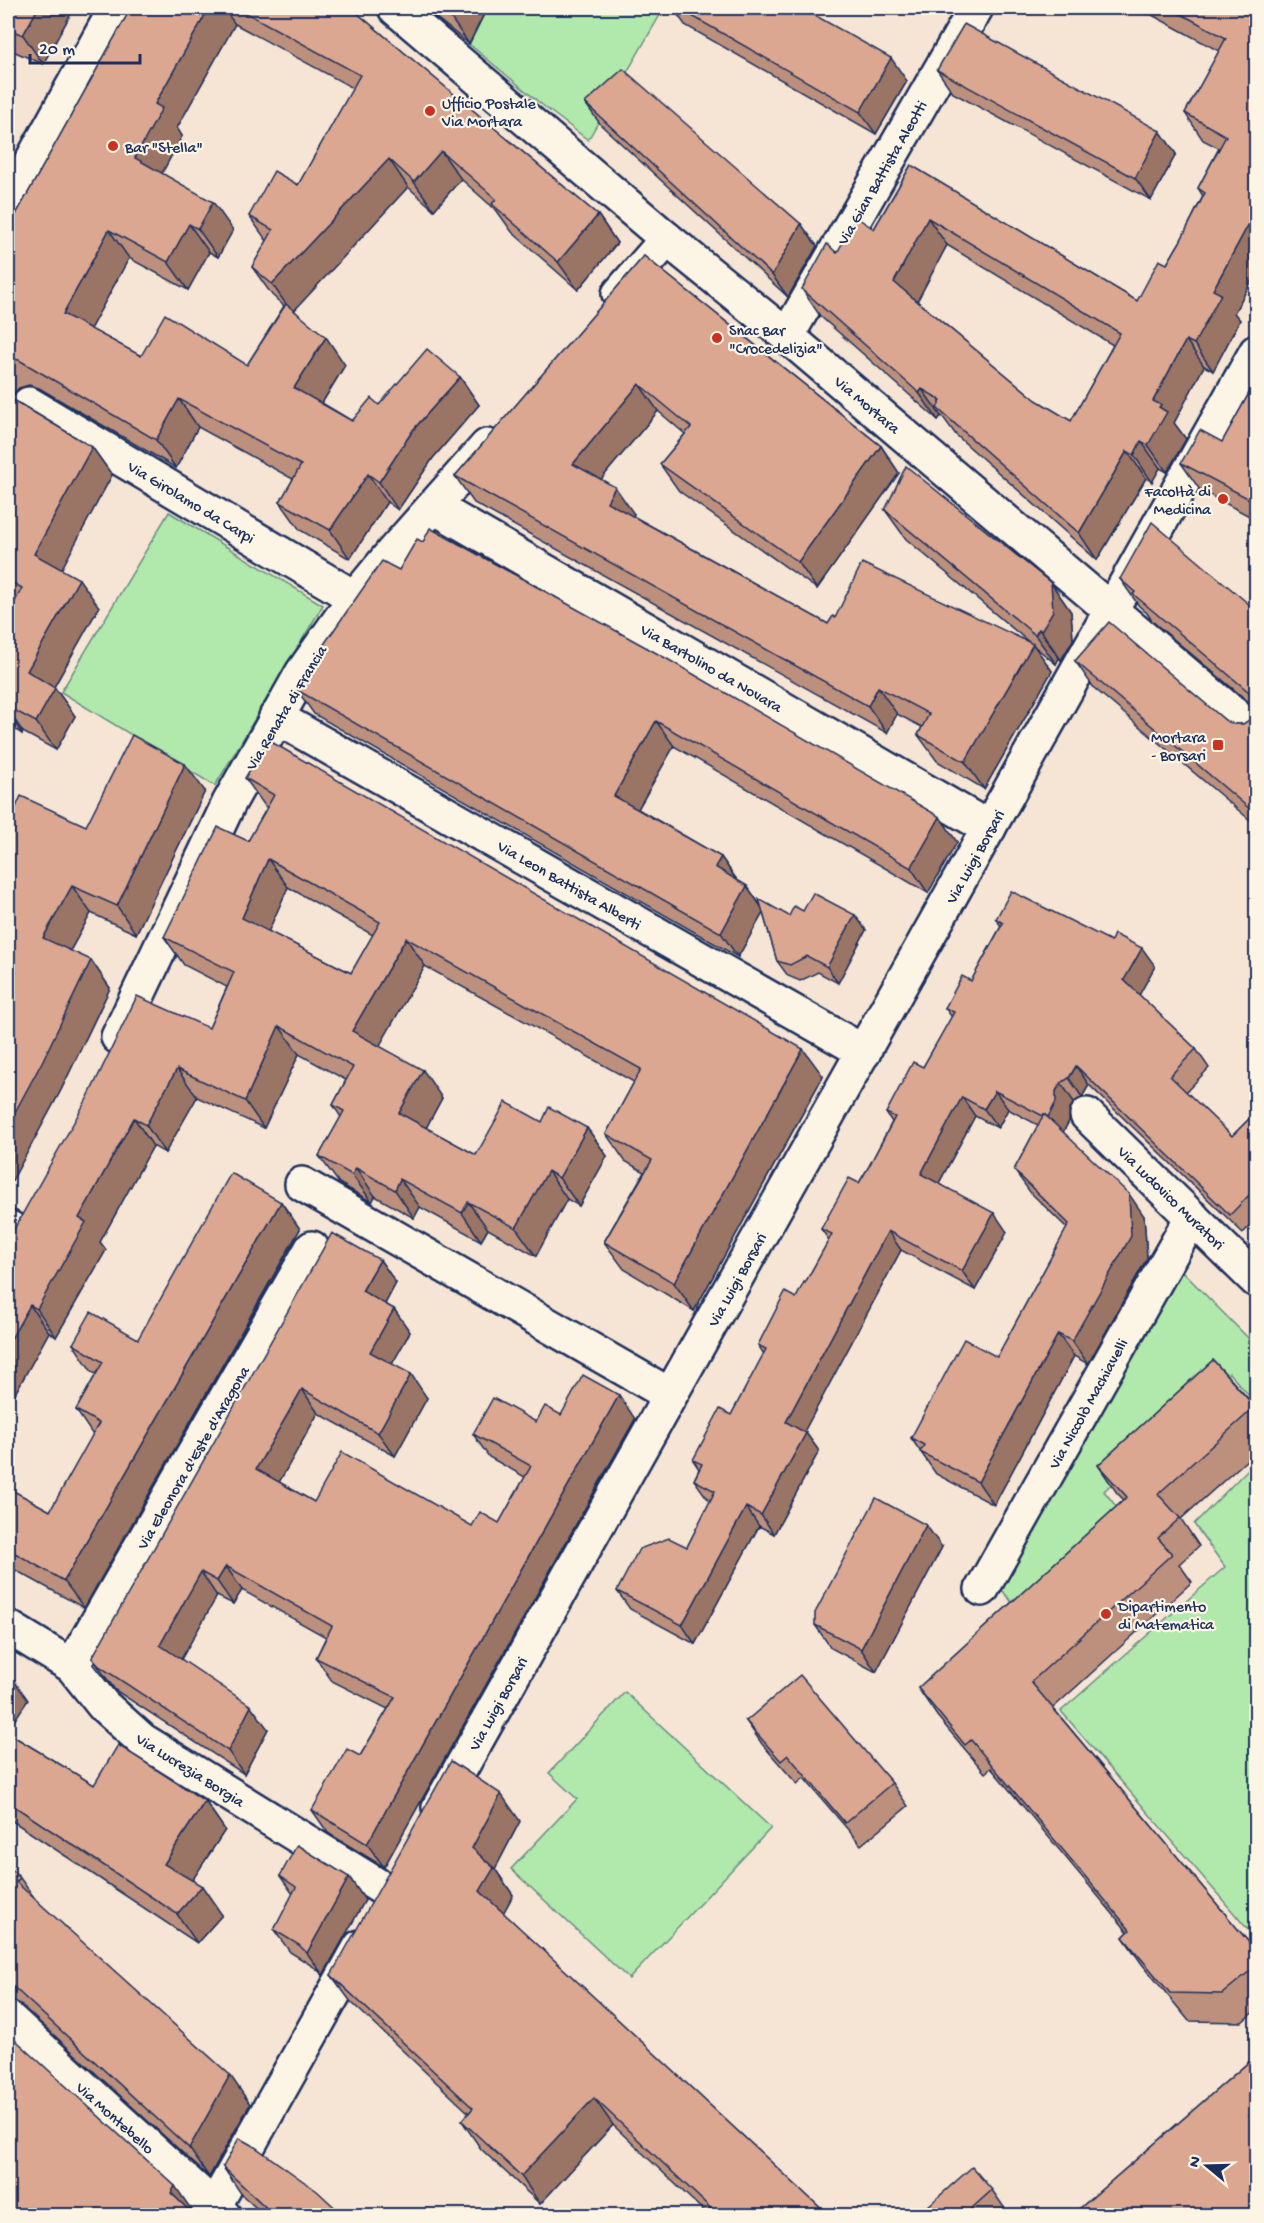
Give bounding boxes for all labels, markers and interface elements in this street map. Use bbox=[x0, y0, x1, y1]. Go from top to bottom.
scale bar bbox=[30, 27, 140, 65]
text: 20 m bbox=[39, 40, 75, 61]
place label: Ufficio Postale Via Mortara bbox=[441, 96, 536, 133]
street label: Via Gian Battista Aleotti bbox=[834, 98, 933, 250]
marker: Ufficio Postale Via Mortara bbox=[423, 104, 437, 118]
marker: Bar "Stella" bbox=[106, 139, 120, 153]
place label: Bar "Stella" bbox=[124, 140, 203, 159]
place label: Snac Bar "Crocedelizia" bbox=[729, 323, 823, 360]
marker: Snac Bar "Crocedelizia" bbox=[710, 331, 724, 345]
street label: Via Mortara bbox=[828, 373, 903, 440]
street label: Via Girolamo da Carpi bbox=[122, 458, 257, 549]
place label: Facoltà di Medicina bbox=[1144, 484, 1212, 521]
marker: Facoltà di Medicina bbox=[1216, 492, 1230, 506]
street label: Via Bartolino da Novara bbox=[635, 621, 785, 719]
street label: Via Renata di Francia bbox=[243, 642, 333, 775]
place label: Mortara - Borsari bbox=[1151, 730, 1207, 767]
marker: Mortara - Borsari bbox=[1211, 738, 1225, 752]
street label: Via Luigi Borsari bbox=[943, 807, 1011, 909]
street label: Via Leon Battista Alberti bbox=[492, 838, 644, 936]
street label: Via Ludovico Muratori bbox=[1111, 1143, 1227, 1255]
street label: Via Luigi Borsari bbox=[705, 1230, 773, 1332]
street label: Via Niccolò Machiavelli bbox=[1046, 1336, 1134, 1474]
street label: Via Eleonora d'Este d'Aragona bbox=[134, 1363, 256, 1555]
place label: Dipartimento di Matematica bbox=[1117, 1599, 1215, 1636]
marker: Dipartimento di Matematica bbox=[1099, 1607, 1113, 1621]
street label: Via Luigi Borsari bbox=[466, 1654, 534, 1756]
street label: Via Lucrezia Borgia bbox=[130, 1730, 248, 1814]
street label: Via Montebello bbox=[70, 2079, 157, 2160]
north arrow bbox=[1177, 2136, 1237, 2196]
text: N bbox=[1185, 2154, 1207, 2170]

